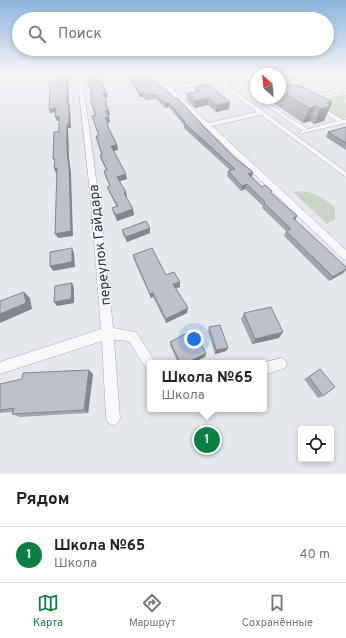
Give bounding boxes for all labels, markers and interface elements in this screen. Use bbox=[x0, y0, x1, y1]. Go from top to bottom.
search box bbox=[12, 12, 334, 56]
icon: search bbox=[26, 23, 48, 45]
text: Поиск bbox=[58, 25, 102, 44]
north arrow bbox=[250, 68, 286, 104]
street label: переулок Гайдара bbox=[86, 184, 115, 306]
your location bbox=[184, 329, 204, 349]
popup bbox=[147, 360, 267, 412]
text: Школа №65 bbox=[161, 369, 253, 388]
text: Школа bbox=[161, 388, 205, 404]
pin: 1 bbox=[194, 425, 220, 455]
map controls bbox=[298, 426, 334, 462]
button: locate bbox=[298, 426, 334, 462]
text: Рядом bbox=[16, 489, 69, 511]
text: Школа №65 bbox=[54, 537, 145, 556]
text: 1 bbox=[26, 547, 32, 563]
text: 40 m bbox=[300, 547, 330, 563]
text: Школа bbox=[54, 556, 97, 572]
tab: Карта bbox=[33, 592, 63, 630]
tab: Маршрут bbox=[129, 592, 176, 630]
tab: Сохранённые bbox=[242, 592, 313, 630]

